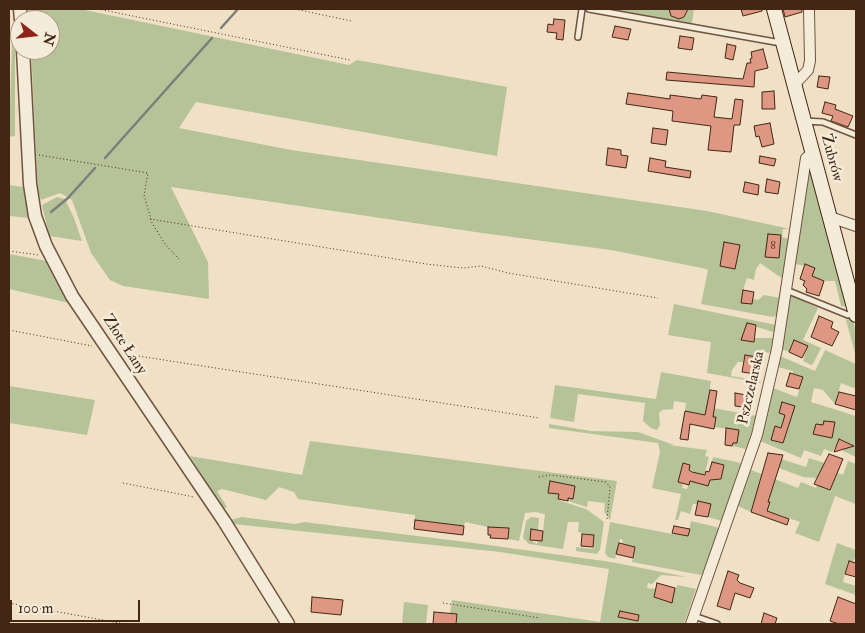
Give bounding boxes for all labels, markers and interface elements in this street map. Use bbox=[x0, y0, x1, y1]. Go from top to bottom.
north arrow bbox=[10, 10, 60, 60]
text: N bbox=[39, 31, 59, 47]
street label: Żubrów bbox=[816, 132, 846, 184]
house number: 8 bbox=[770, 239, 776, 253]
street label: Złote Łany bbox=[98, 312, 150, 378]
street label: Pszczelarska bbox=[735, 350, 769, 426]
scale bar bbox=[12, 590, 142, 622]
text: 100 m bbox=[18, 599, 53, 618]

